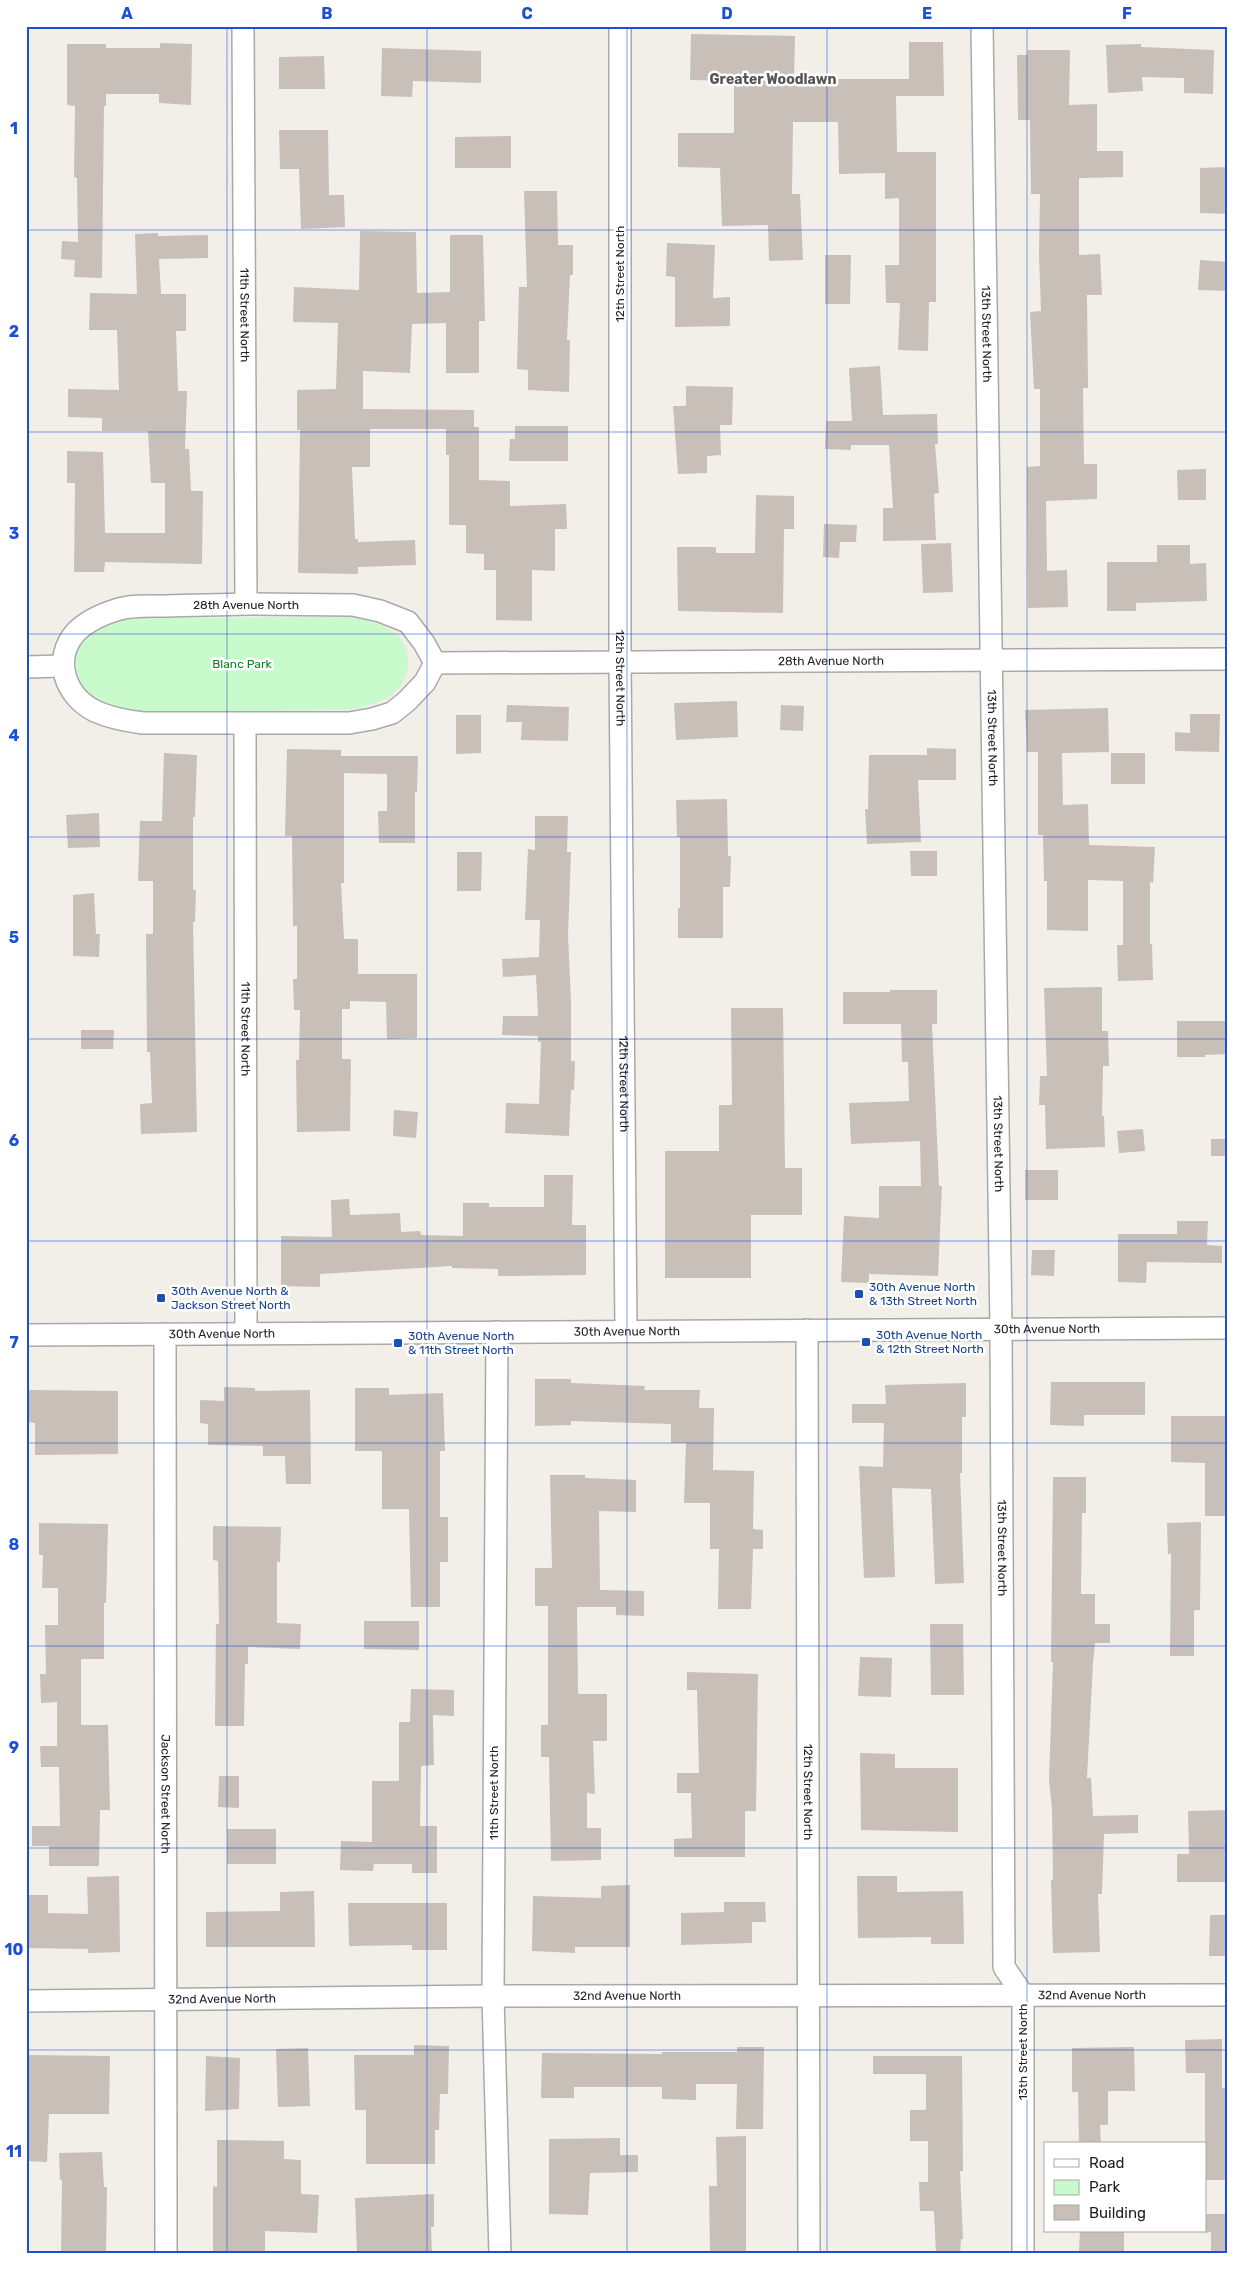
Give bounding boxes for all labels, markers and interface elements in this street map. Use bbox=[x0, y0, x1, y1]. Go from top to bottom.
text: A bbox=[121, 4, 133, 23]
text: B bbox=[321, 4, 333, 23]
text: C bbox=[521, 4, 533, 23]
text: D bbox=[721, 4, 733, 23]
text: E bbox=[922, 4, 932, 23]
text: F bbox=[1122, 4, 1132, 23]
district label: Greater Woodlawn bbox=[710, 71, 836, 88]
text: 1 bbox=[10, 119, 18, 138]
street label: 12th Street North bbox=[613, 226, 627, 322]
street label: 11th Street North bbox=[237, 268, 252, 362]
street label: 13th Street North bbox=[979, 285, 994, 382]
text: 2 bbox=[9, 322, 19, 341]
text: 3 bbox=[9, 524, 19, 543]
street label: 28th Avenue North bbox=[193, 598, 299, 612]
street label: 12th Street North bbox=[613, 630, 628, 726]
street label: 28th Avenue North bbox=[778, 654, 884, 668]
park label: Blanc Park bbox=[212, 657, 272, 671]
street label: 13th Street North bbox=[985, 689, 1000, 786]
text: 4 bbox=[9, 726, 20, 745]
text: 5 bbox=[9, 928, 19, 947]
street label: 11th Street North bbox=[238, 982, 253, 1076]
street label: 12th Street North bbox=[616, 1036, 631, 1132]
street label: 13th Street North bbox=[991, 1095, 1006, 1192]
text: 6 bbox=[9, 1131, 19, 1150]
place label: 30th Avenue North & 13th Street North bbox=[869, 1280, 977, 1308]
place label: 30th Avenue North & Jackson Street North bbox=[171, 1284, 291, 1312]
marker: 30th Avenue North & 13th Street North bbox=[853, 1288, 865, 1300]
marker: 30th Avenue North & Jackson Street North bbox=[155, 1292, 167, 1304]
street label: 30th Avenue North bbox=[994, 1322, 1100, 1336]
street label: 30th Avenue North bbox=[574, 1324, 680, 1339]
street label: 30th Avenue North bbox=[169, 1327, 275, 1341]
place label: 30th Avenue North & 12th Street North bbox=[876, 1328, 984, 1356]
place label: 30th Avenue North & 11th Street North bbox=[408, 1329, 514, 1357]
text: 7 bbox=[9, 1333, 19, 1352]
marker: 30th Avenue North & 12th Street North bbox=[860, 1336, 872, 1348]
marker: 30th Avenue North & 11th Street North bbox=[392, 1337, 404, 1349]
street label: 13th Street North bbox=[995, 1499, 1009, 1596]
text: 8 bbox=[9, 1535, 20, 1554]
street label: Jackson Street North bbox=[158, 1734, 173, 1854]
text: 9 bbox=[9, 1738, 19, 1757]
street label: 12th Street North bbox=[801, 1744, 815, 1840]
street label: 11th Street North bbox=[487, 1746, 501, 1840]
text: 10 bbox=[5, 1940, 24, 1959]
street label: 32nd Avenue North bbox=[1038, 1988, 1146, 2002]
street label: 32nd Avenue North bbox=[573, 1989, 681, 2003]
street label: 32nd Avenue North bbox=[168, 1991, 276, 2006]
street label: 13th Street North bbox=[1016, 2004, 1030, 2100]
text: 11 bbox=[6, 2142, 22, 2161]
legend bbox=[1044, 2142, 1206, 2232]
text: Road bbox=[1089, 2154, 1125, 2172]
text: Park bbox=[1089, 2178, 1120, 2196]
text: Building bbox=[1089, 2204, 1146, 2222]

